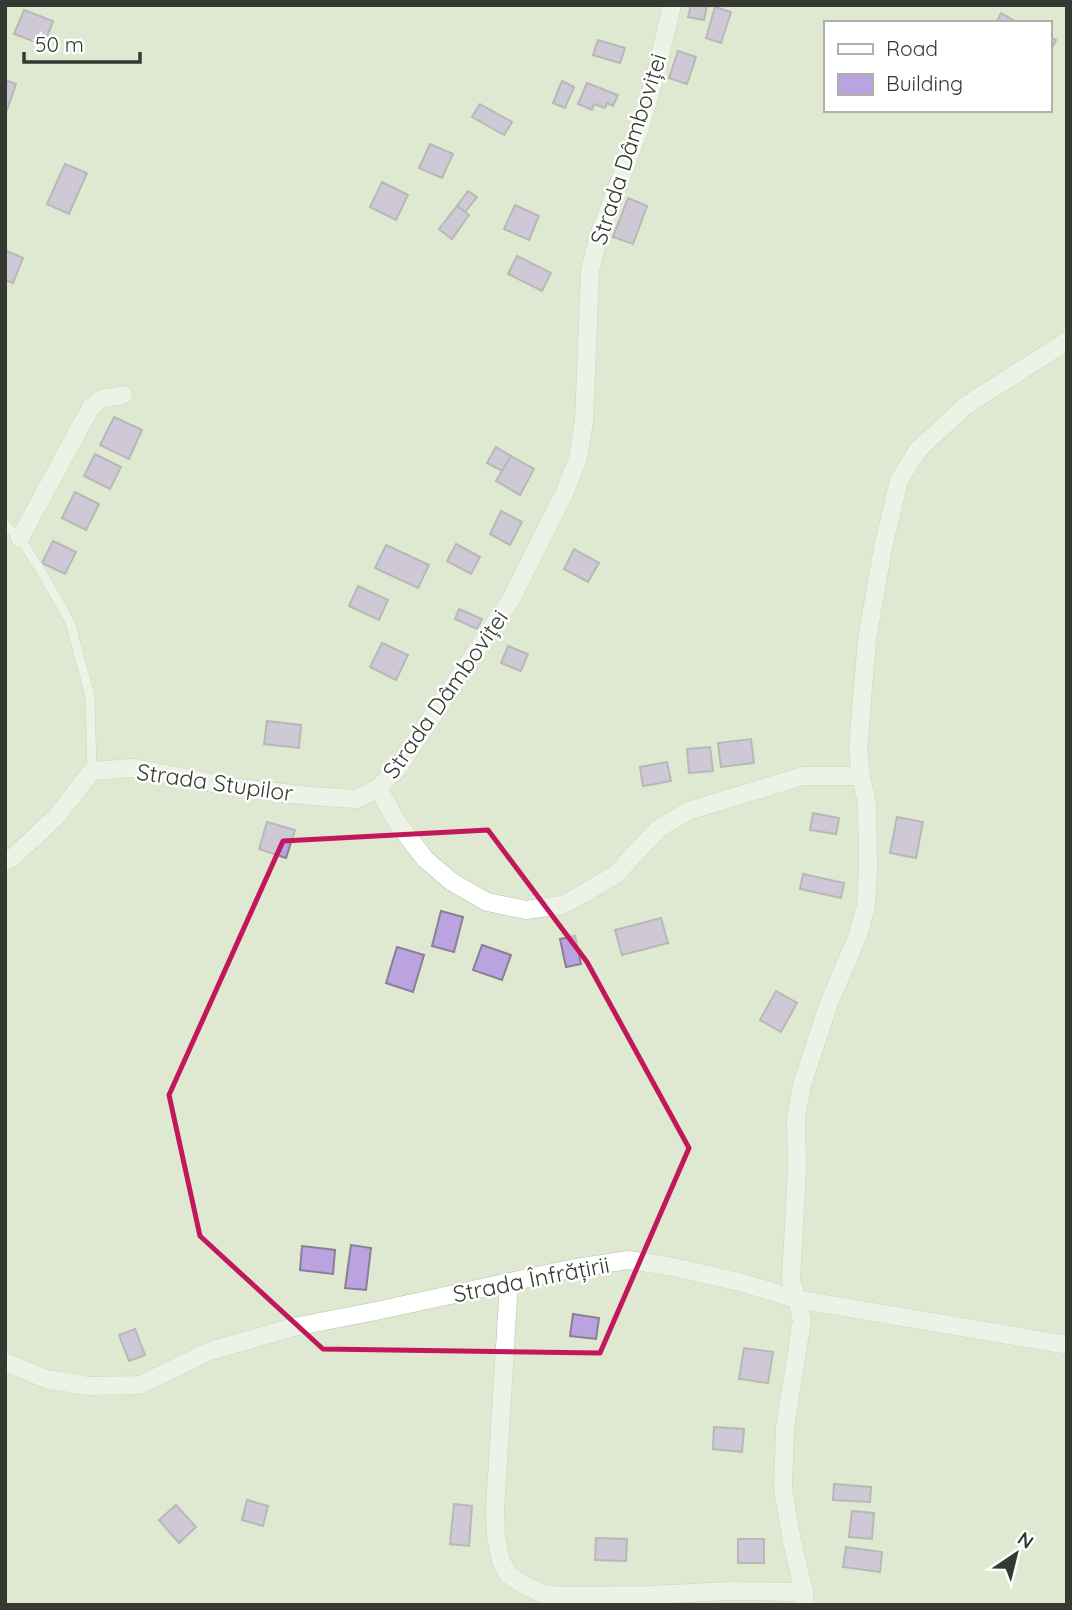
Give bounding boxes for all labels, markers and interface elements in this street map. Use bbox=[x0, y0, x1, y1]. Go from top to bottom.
scale bar bbox=[24, 21, 140, 65]
legend bbox=[824, 21, 1051, 112]
text: 50 m bbox=[35, 31, 84, 57]
text: Road bbox=[886, 35, 938, 61]
street label: Strada Dâmboviței bbox=[583, 50, 673, 248]
text: Building bbox=[886, 70, 963, 96]
street label: Strada Dâmboviței bbox=[376, 604, 514, 784]
street label: Strada Stupilor bbox=[135, 757, 295, 807]
street label: Strada Înfrățirii bbox=[450, 1250, 612, 1308]
north arrow bbox=[981, 1519, 1051, 1589]
text: N bbox=[1013, 1526, 1038, 1554]

